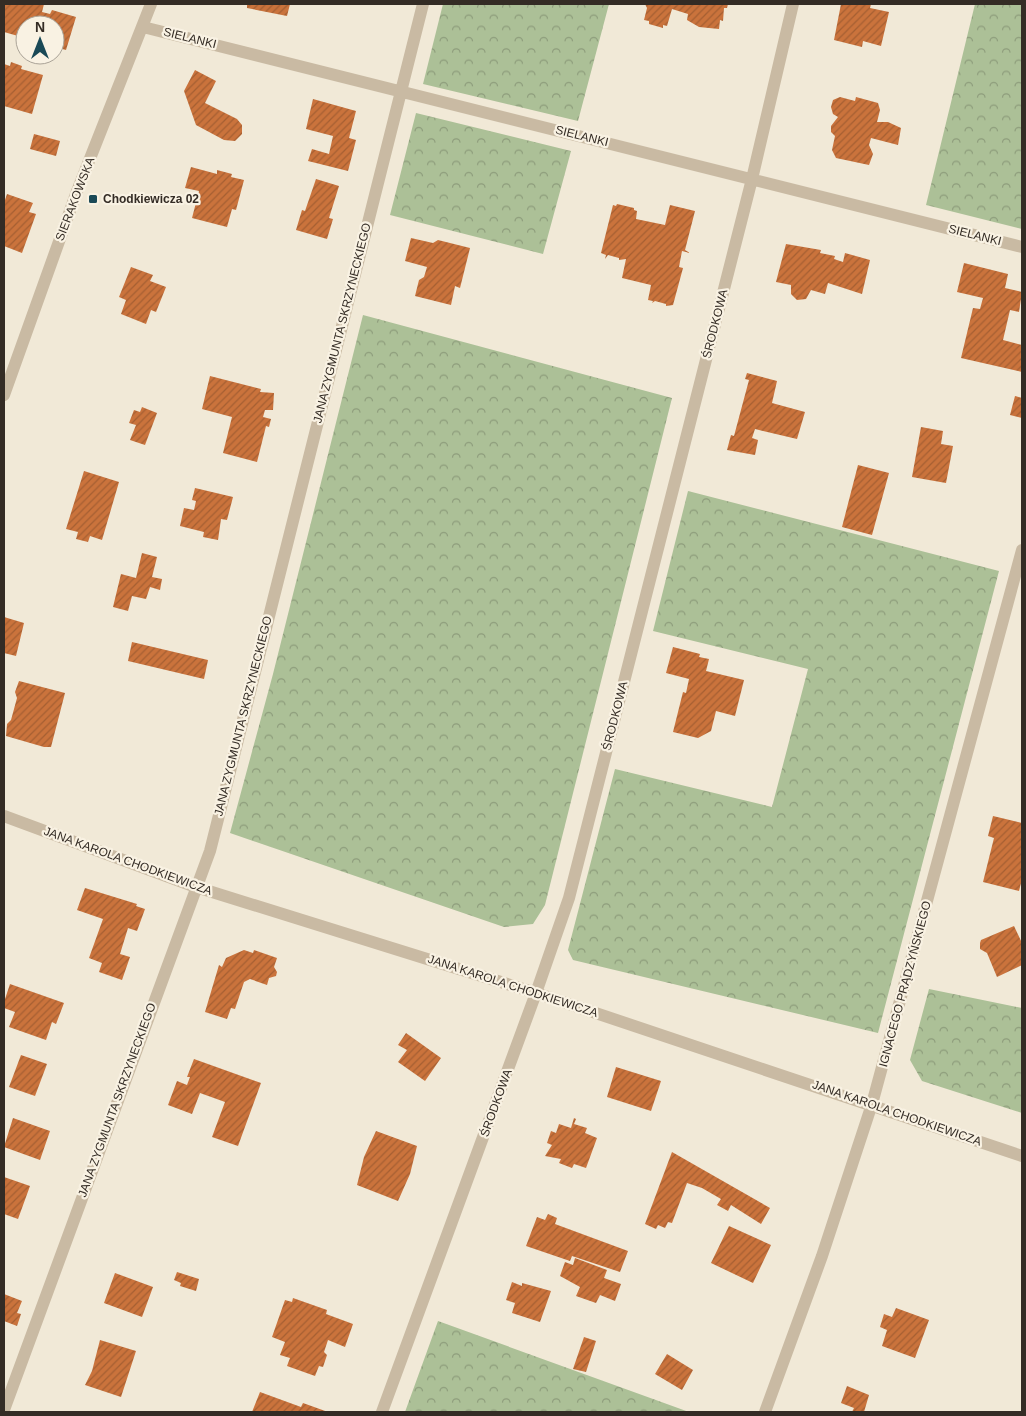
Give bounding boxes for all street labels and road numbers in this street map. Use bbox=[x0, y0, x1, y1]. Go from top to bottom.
street label: SIELANKI bbox=[162, 25, 218, 51]
street label: SIELANKI bbox=[554, 123, 610, 149]
street label: SIERAKOWSKA bbox=[53, 155, 97, 243]
street label: JANA ZYGMUNTA SKRZYNECKIEGO bbox=[310, 221, 374, 425]
street label: SIELANKI bbox=[947, 222, 1003, 248]
street label: ŚRODKOWA bbox=[699, 288, 730, 360]
street label: JANA ZYGMUNTA SKRZYNECKIEGO bbox=[211, 614, 275, 818]
street label: ŚRODKOWA bbox=[599, 680, 630, 752]
street label: JANA KAROLA CHODKIEWICZA bbox=[42, 824, 214, 898]
street label: IGNACEGO PRĄDZYŃSKIEGO bbox=[875, 899, 934, 1069]
street label: JANA KAROLA CHODKIEWICZA bbox=[426, 952, 600, 1020]
street label: JANA ZYGMUNTA SKRZYNECKIEGO bbox=[75, 1001, 159, 1199]
street label: ŚRODKOWA bbox=[476, 1067, 515, 1139]
street label: JANA KAROLA CHODKIEWICZA bbox=[811, 1077, 983, 1149]

